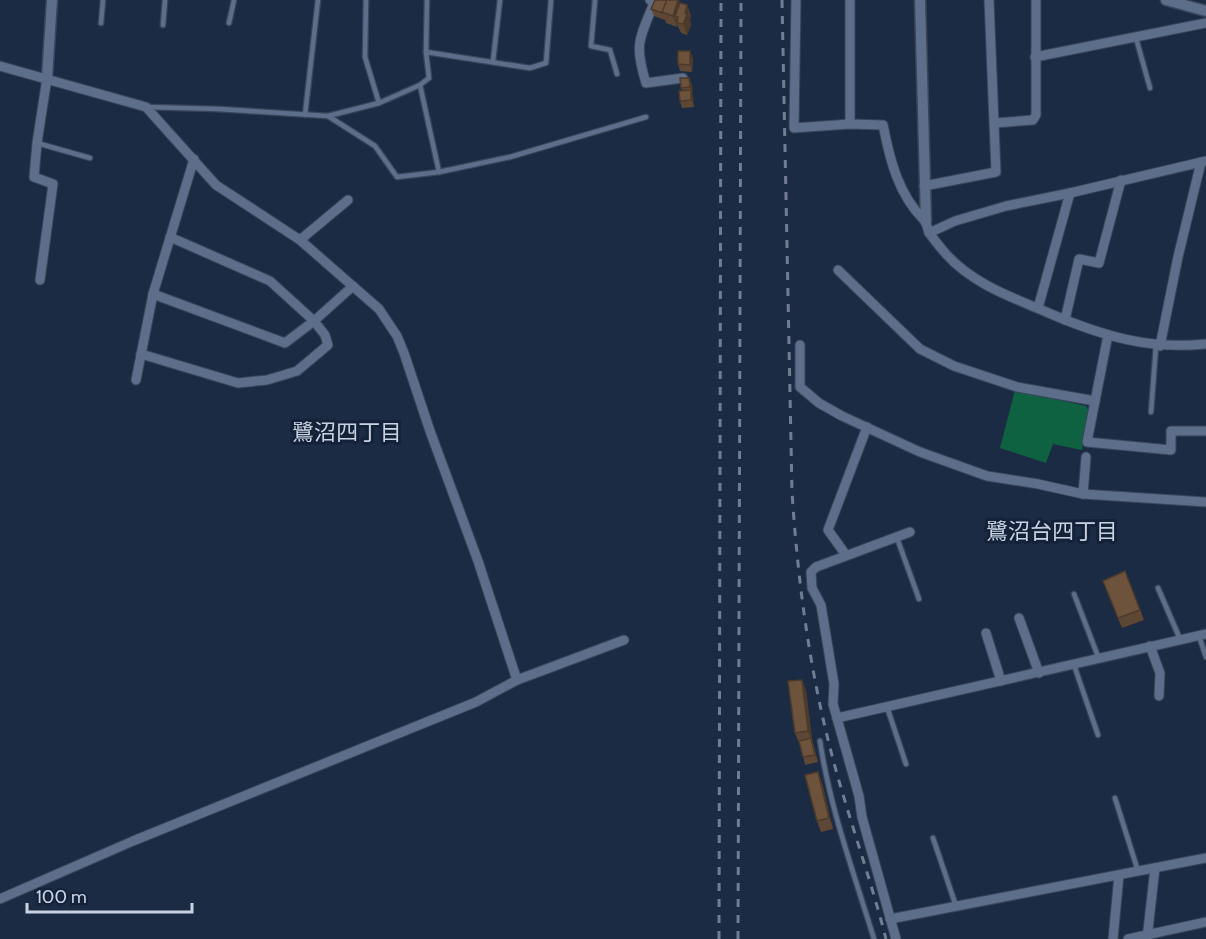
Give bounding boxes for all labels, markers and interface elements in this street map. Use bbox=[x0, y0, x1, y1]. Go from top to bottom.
district label: 鷺沼四丁目 bbox=[292, 419, 402, 446]
district label: 鷺沼台四丁目 bbox=[986, 518, 1118, 545]
scale bar bbox=[27, 876, 192, 914]
text: 100 m bbox=[36, 886, 87, 908]

